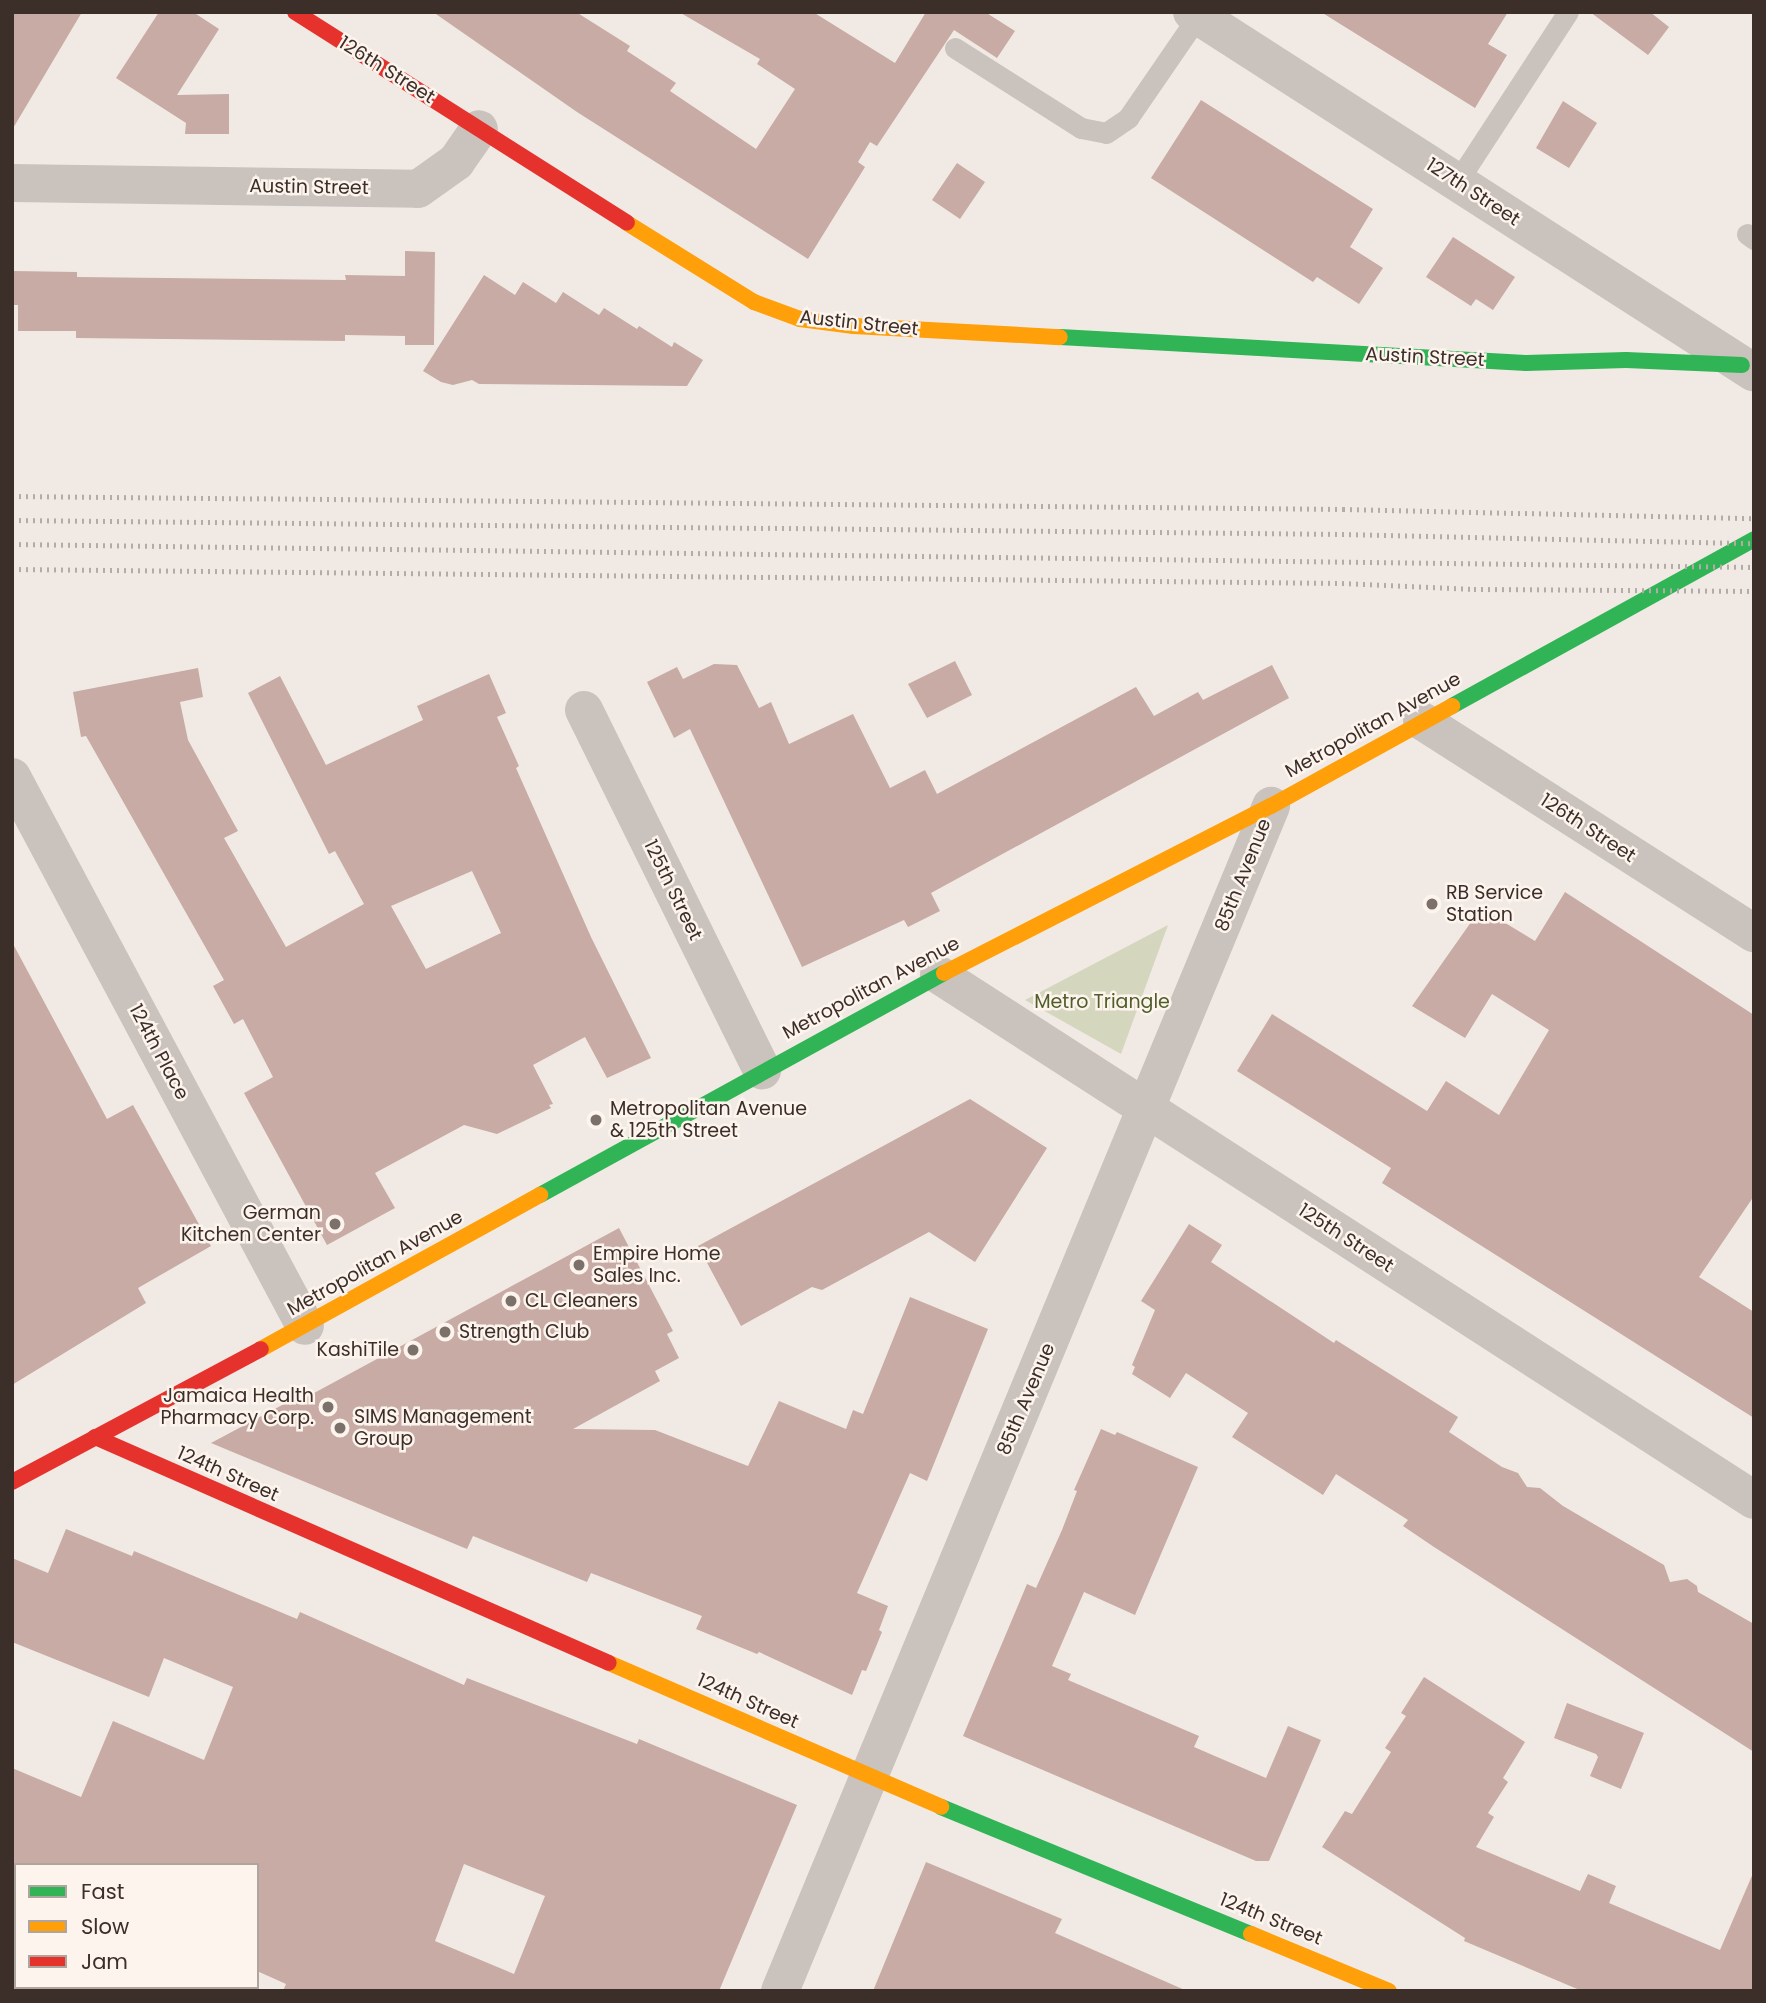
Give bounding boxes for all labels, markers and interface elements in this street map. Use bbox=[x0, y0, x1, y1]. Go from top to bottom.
street label: 126th Street bbox=[335, 31, 439, 109]
street label: 127th Street bbox=[1422, 153, 1524, 231]
street label: Austin Street bbox=[249, 175, 369, 199]
street label: Austin Street bbox=[798, 305, 920, 341]
street label: Austin Street bbox=[1365, 342, 1485, 372]
street label: Metropolitan Avenue bbox=[1281, 667, 1465, 783]
street label: 126th Street bbox=[1536, 789, 1640, 867]
street label: 85th Avenue bbox=[1210, 815, 1276, 935]
street label: 125th Street bbox=[639, 836, 707, 944]
place label: RB Service Station bbox=[1446, 882, 1543, 926]
marker: RB Service Station bbox=[1424, 896, 1440, 912]
street label: Metropolitan Avenue bbox=[779, 932, 963, 1044]
park label: Metro Triangle bbox=[1034, 991, 1170, 1013]
street label: 124th Place bbox=[124, 1000, 194, 1104]
place label: Metropolitan Avenue & 125th Street bbox=[610, 1098, 807, 1142]
marker: Metropolitan Avenue & 125th Street bbox=[588, 1112, 604, 1128]
street label: 125th Street bbox=[1294, 1199, 1398, 1277]
place label: German Kitchen Center bbox=[181, 1202, 321, 1246]
street label: Metropolitan Avenue bbox=[283, 1205, 467, 1321]
marker: German Kitchen Center bbox=[327, 1216, 343, 1232]
place label: Empire Home Sales Inc. bbox=[593, 1243, 720, 1287]
marker: Empire Home Sales Inc. bbox=[571, 1257, 587, 1273]
place label: CL Cleaners bbox=[525, 1290, 638, 1312]
marker: CL Cleaners bbox=[503, 1293, 519, 1309]
place label: Strength Club bbox=[459, 1321, 589, 1343]
marker: Strength Club bbox=[437, 1324, 453, 1340]
place label: KashiTile bbox=[317, 1339, 399, 1361]
street label: 85th Avenue bbox=[992, 1340, 1060, 1458]
marker: KashiTile bbox=[405, 1342, 421, 1358]
place label: Jamaica Health Pharmacy Corp. bbox=[160, 1385, 314, 1429]
marker: Jamaica Health Pharmacy Corp. bbox=[320, 1399, 336, 1415]
place label: SIMS Management Group bbox=[354, 1406, 532, 1450]
marker: SIMS Management Group bbox=[332, 1420, 348, 1436]
street label: 124th Street bbox=[174, 1441, 282, 1507]
street label: 124th Street bbox=[694, 1668, 802, 1734]
legend bbox=[14, 1863, 259, 1989]
text: Fast bbox=[81, 1877, 124, 1906]
street label: 124th Street bbox=[1216, 1888, 1326, 1950]
text: Slow bbox=[81, 1912, 129, 1941]
text: Jam bbox=[81, 1947, 128, 1976]

